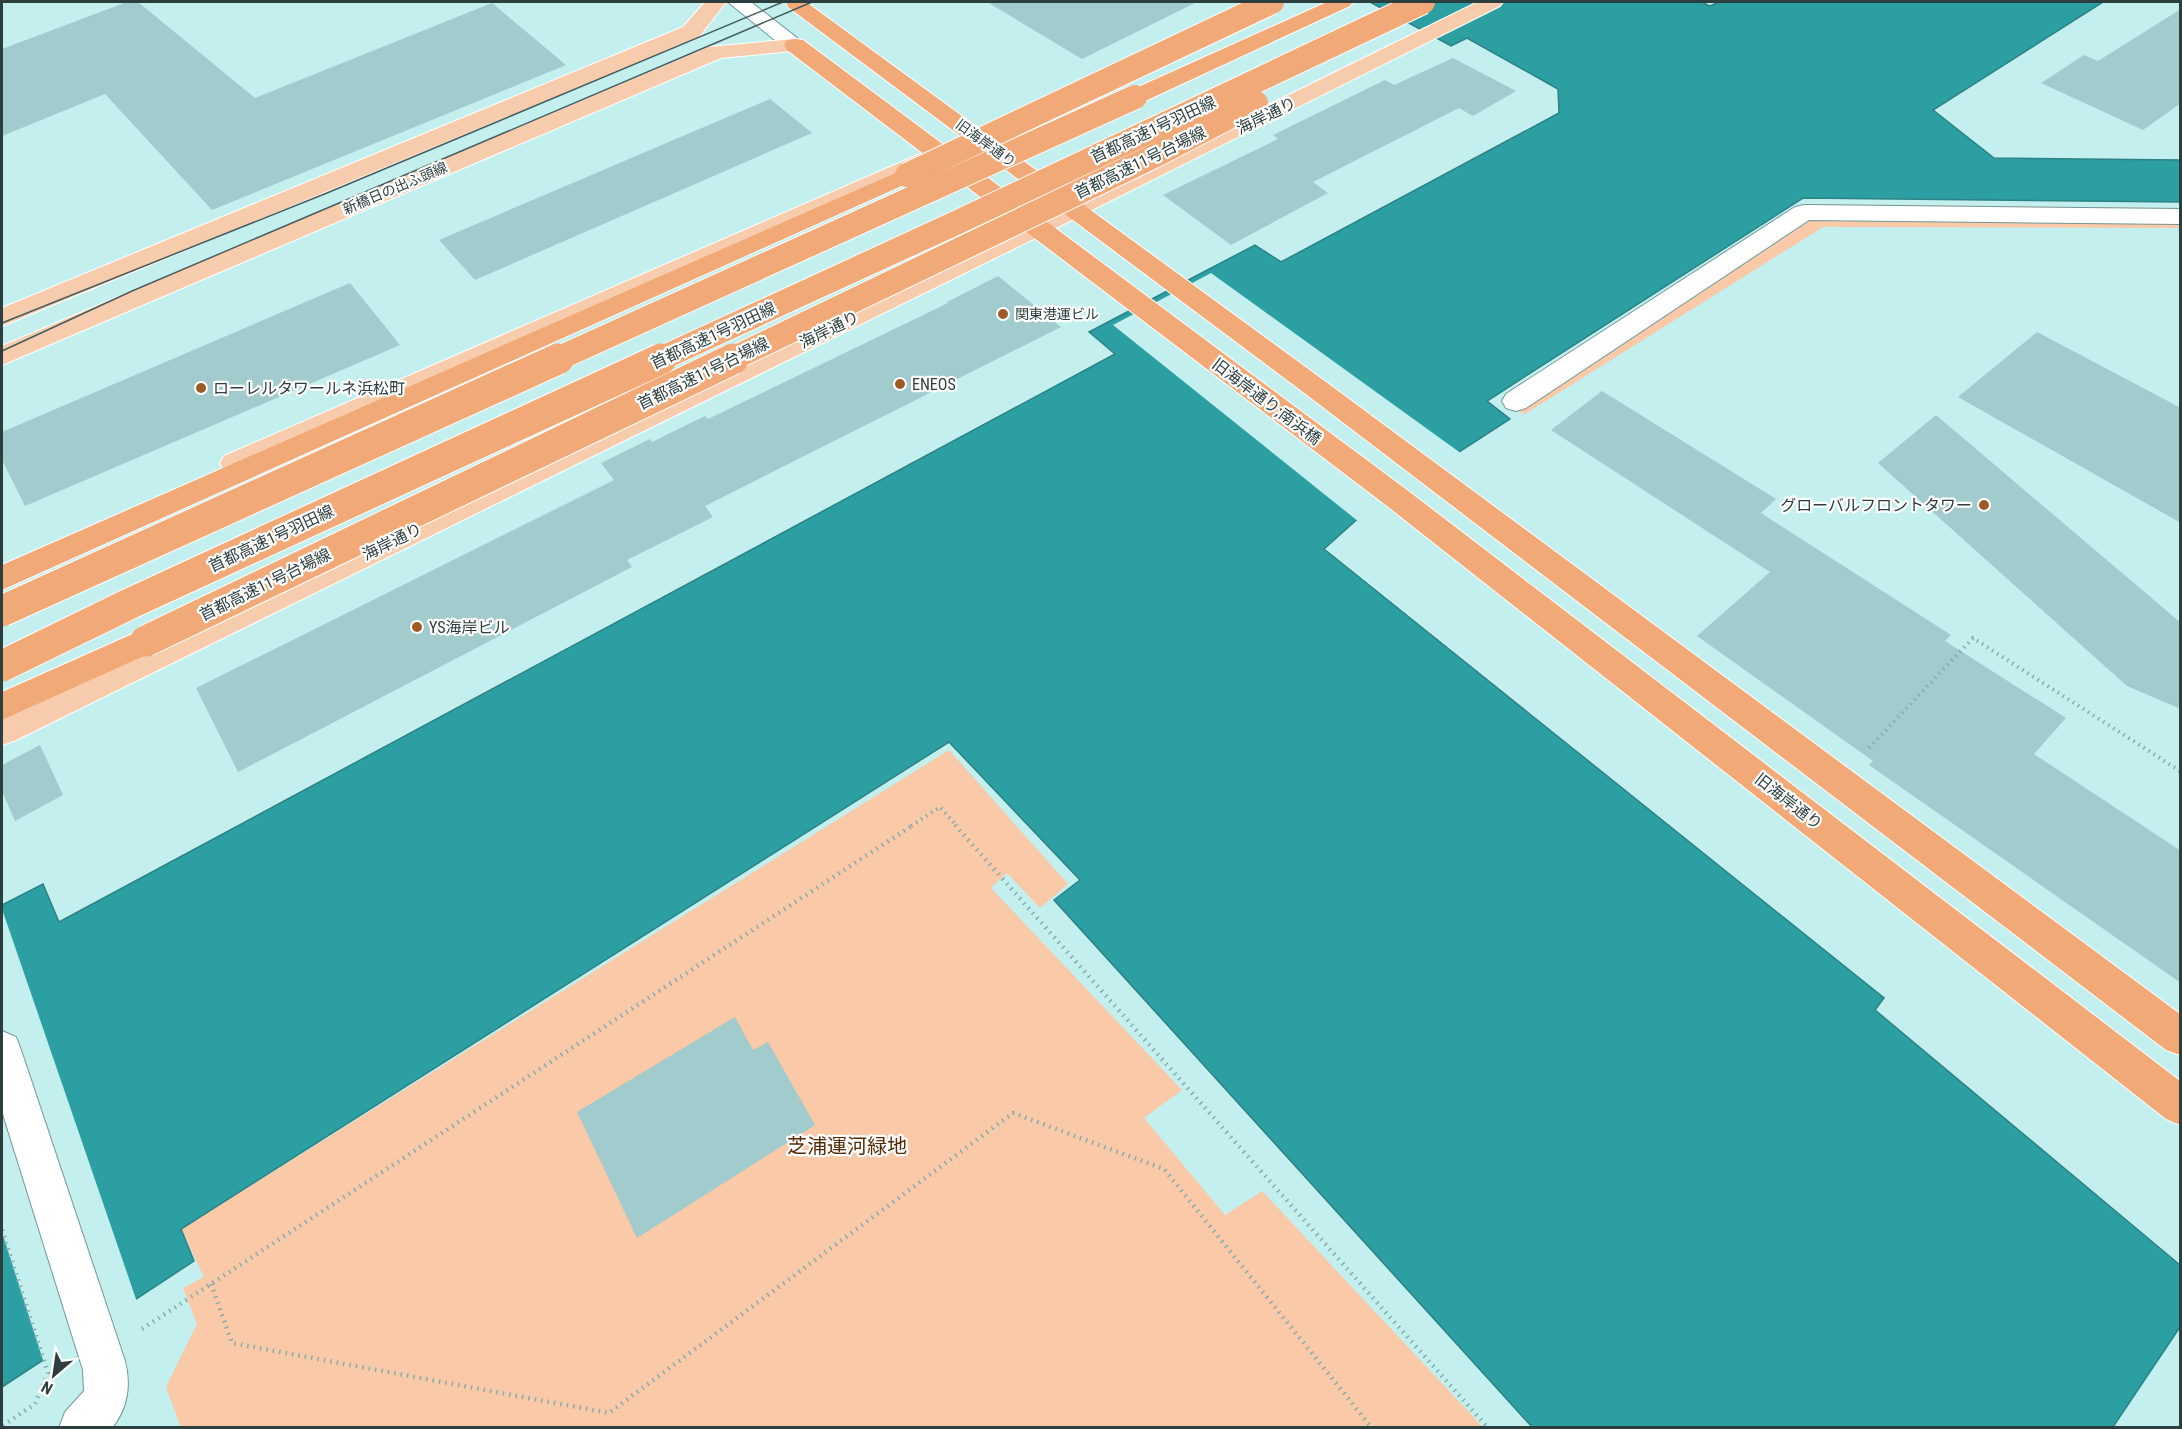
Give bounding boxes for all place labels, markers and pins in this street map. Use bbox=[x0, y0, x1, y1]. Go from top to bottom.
place label: 関東港運ビル bbox=[1015, 306, 1099, 322]
marker: 関東港運ビル bbox=[996, 307, 1010, 321]
place label: ENEOS bbox=[912, 375, 956, 394]
marker: ENEOS bbox=[893, 377, 907, 391]
place label: ローレルタワールネ浜松町 bbox=[213, 379, 405, 398]
marker: ローレルタワールネ浜松町 bbox=[194, 381, 208, 395]
place label: グローバルフロントタワー bbox=[1780, 496, 1972, 515]
marker: グローバルフロントタワー bbox=[1977, 498, 1991, 512]
place label: YS海岸ビル bbox=[429, 618, 510, 637]
marker: YS海岸ビル bbox=[410, 620, 424, 634]

